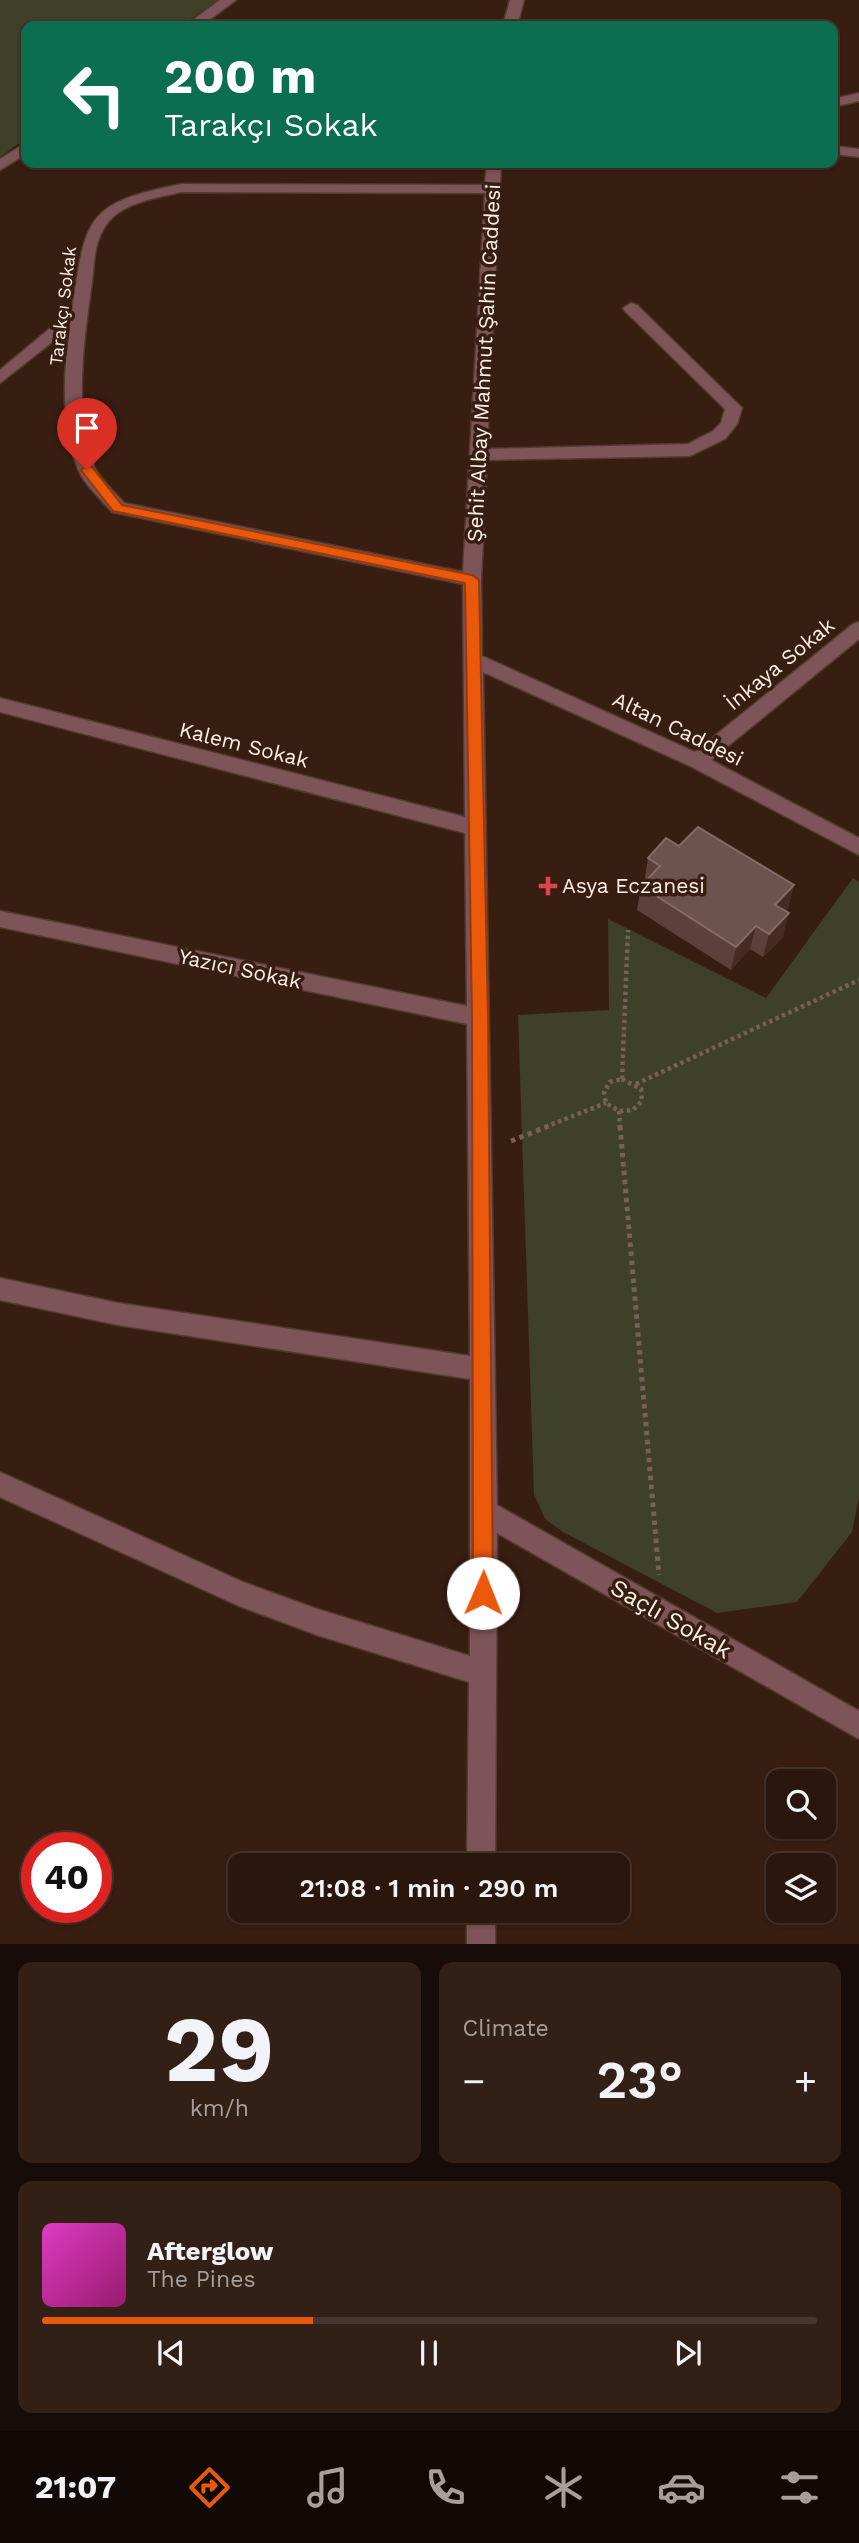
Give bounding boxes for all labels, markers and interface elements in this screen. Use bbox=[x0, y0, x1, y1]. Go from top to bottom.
text: 200 m bbox=[164, 47, 316, 105]
icon: left bbox=[49, 49, 140, 140]
text: Tarakçı Sokak bbox=[164, 106, 378, 144]
street label: Şehit Albay Mahmut Şahin Caddesi bbox=[462, 183, 505, 543]
street label: Tarakçı Sokak bbox=[45, 245, 80, 367]
pin bbox=[57, 398, 117, 470]
icon: arrive bbox=[68, 409, 106, 447]
street label: İnkaya Sokak bbox=[720, 612, 839, 715]
street label: Altan Caddesi bbox=[609, 686, 748, 771]
street label: Kalem Sokak bbox=[177, 716, 312, 773]
place label: Asya Eczanesi bbox=[562, 873, 705, 898]
marker: Asya Eczanesi bbox=[540, 878, 556, 894]
street label: Yazıcı Sokak bbox=[176, 943, 304, 994]
position arrow bbox=[446, 1556, 520, 1630]
street label: Saçlı Sokak bbox=[606, 1573, 737, 1665]
map controls bbox=[766, 1769, 836, 1923]
button: search bbox=[766, 1769, 836, 1839]
speed limit sign: 40 bbox=[21, 1832, 112, 1923]
button: layers bbox=[766, 1853, 836, 1923]
text: 21:08 · 1 min · 290 m bbox=[300, 1873, 558, 1903]
text: 29 bbox=[164, 1996, 274, 2103]
text: Climate bbox=[463, 2015, 549, 2042]
text: 23° bbox=[597, 2050, 683, 2111]
text: − bbox=[463, 2059, 485, 2103]
text: + bbox=[794, 2059, 817, 2103]
text: km/h bbox=[190, 2095, 249, 2122]
text: Afterglow bbox=[147, 2236, 273, 2266]
text: The Pines bbox=[147, 2266, 256, 2293]
icon: previous bbox=[152, 2334, 190, 2372]
icon: pause bbox=[410, 2334, 448, 2372]
icon: next bbox=[669, 2334, 707, 2372]
icon: directions bbox=[185, 2463, 234, 2512]
icon: music bbox=[303, 2463, 352, 2512]
icon: phone bbox=[421, 2463, 470, 2512]
icon: climate bbox=[539, 2463, 588, 2512]
icon: car bbox=[657, 2463, 706, 2512]
icon: filters bbox=[775, 2463, 824, 2512]
text: 21:07 bbox=[35, 2468, 116, 2506]

